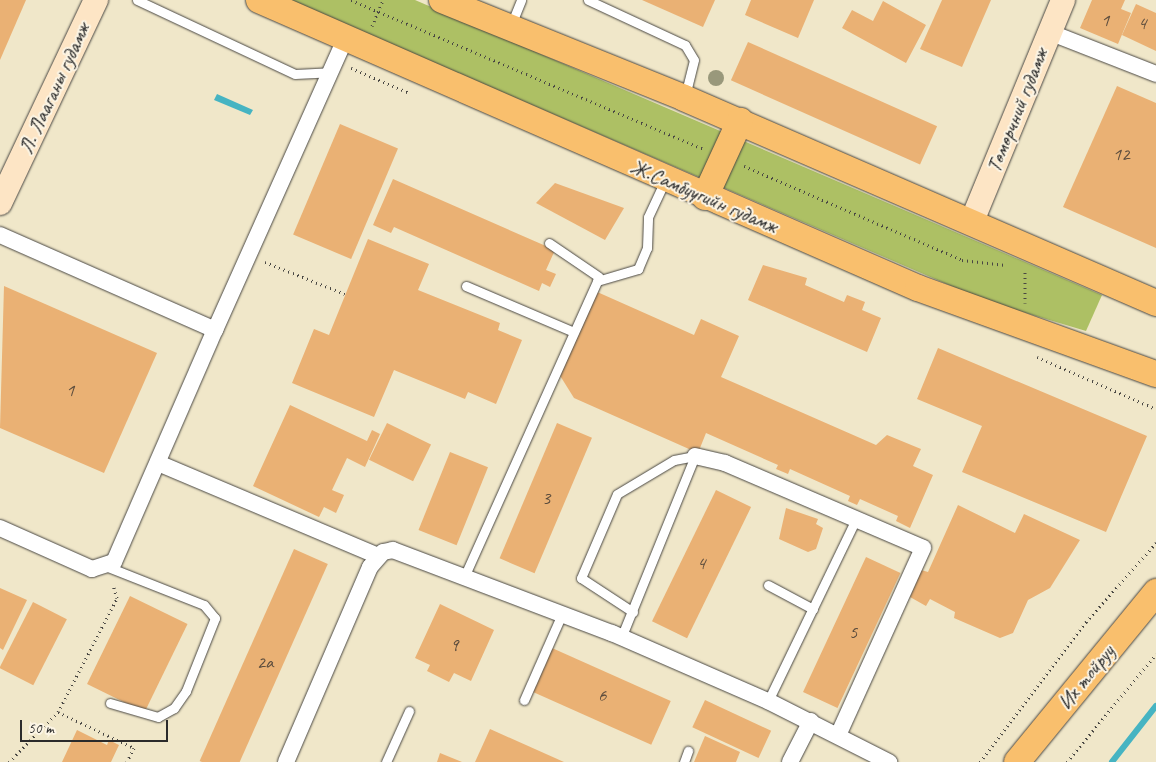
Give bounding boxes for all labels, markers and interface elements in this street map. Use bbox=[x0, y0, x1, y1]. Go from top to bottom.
house number: 1 bbox=[1101, 10, 1109, 32]
house number: 4 bbox=[1138, 13, 1146, 35]
street label: Л. Лааганы гудамж bbox=[13, 18, 95, 158]
street label: Төмөрчний гудамж bbox=[981, 44, 1053, 176]
house number: 12 bbox=[1112, 144, 1130, 166]
street label: Ж.Самбуугийн гудамж bbox=[626, 154, 782, 238]
house number: 1 bbox=[66, 380, 74, 402]
house number: 3 bbox=[542, 488, 550, 510]
house number: 4 bbox=[697, 553, 705, 575]
house number: 5 bbox=[849, 622, 857, 644]
house number: 9 bbox=[450, 635, 458, 657]
street label: Их тойруу bbox=[1053, 640, 1119, 714]
house number: 2а bbox=[257, 652, 273, 674]
house number: 6 bbox=[598, 685, 606, 707]
scale bar bbox=[22, 710, 170, 742]
text: 50 m bbox=[28, 719, 54, 738]

